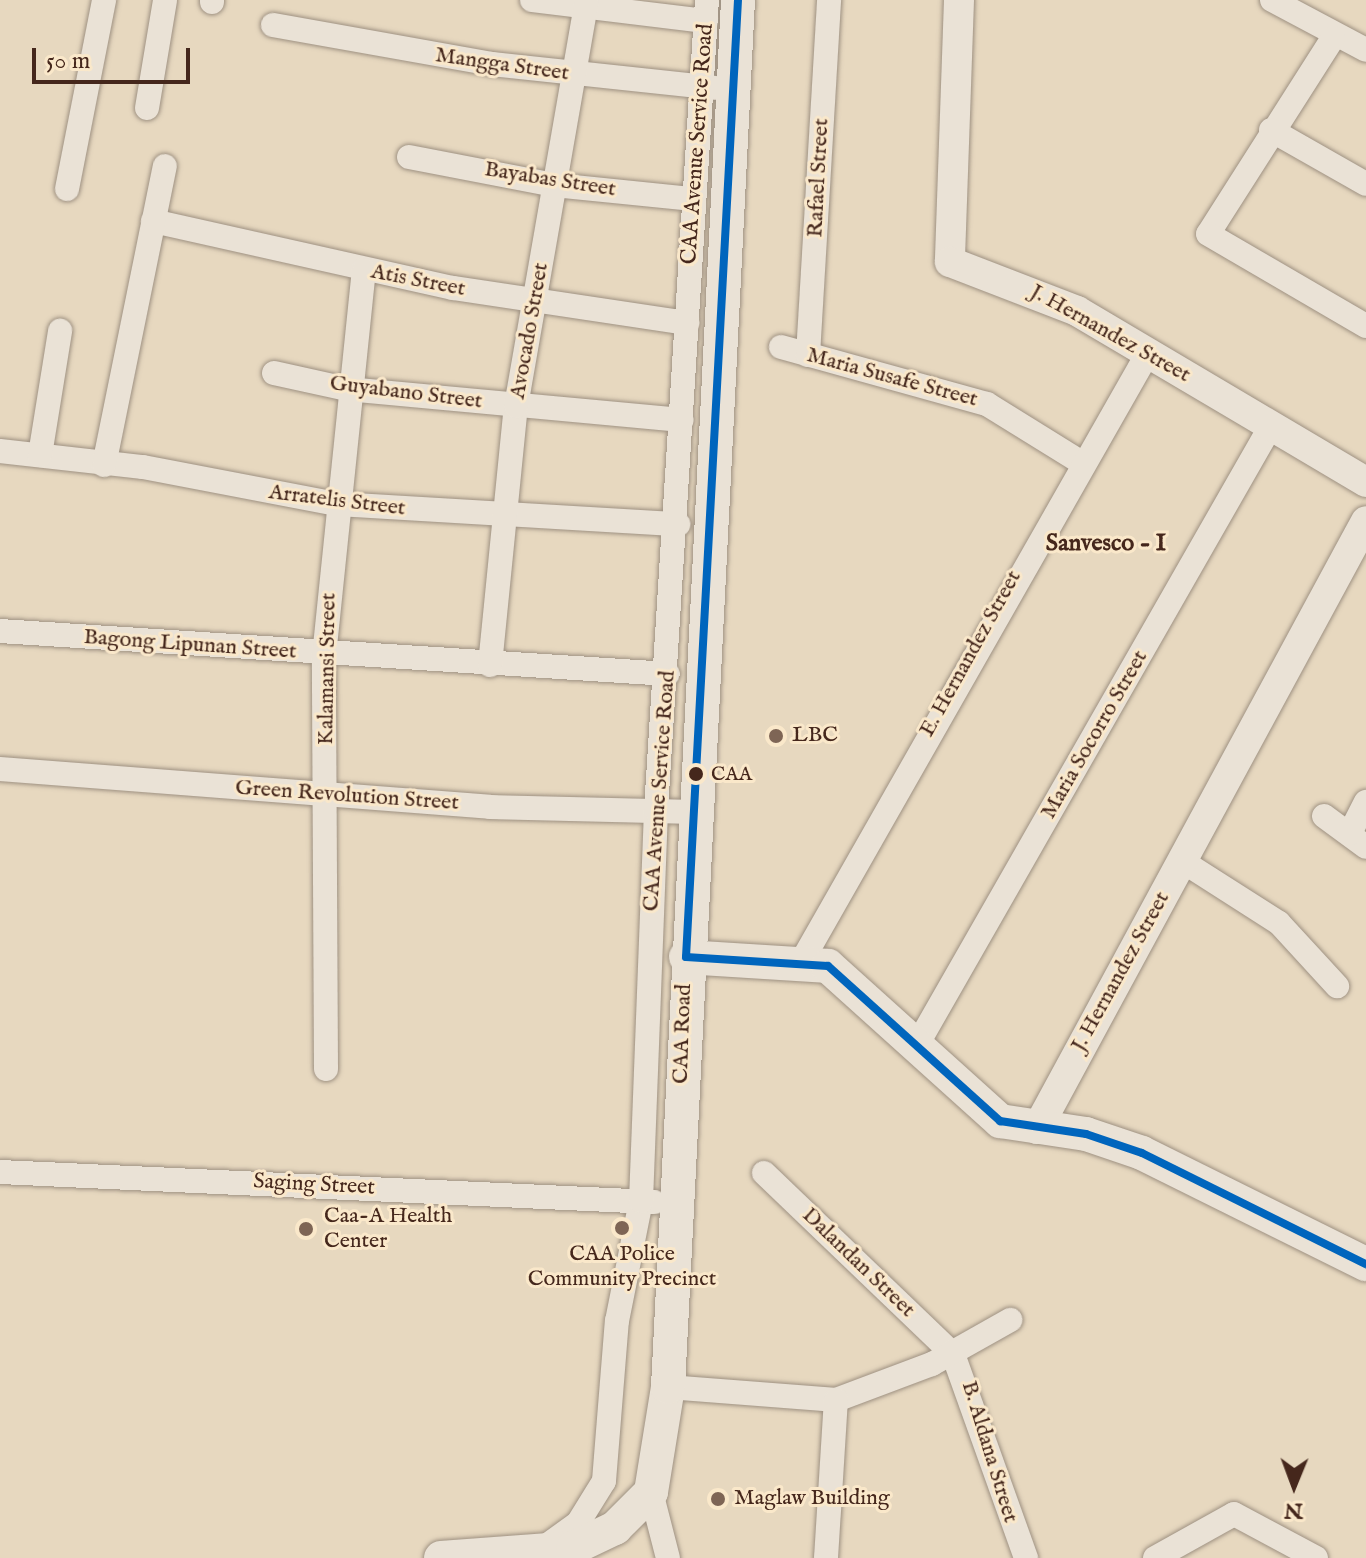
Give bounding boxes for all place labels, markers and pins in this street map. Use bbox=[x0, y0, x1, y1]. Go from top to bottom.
place label: LBC bbox=[792, 723, 838, 749]
marker: LBC bbox=[767, 727, 785, 745]
place label: CAA bbox=[711, 762, 752, 786]
marker: CAA bbox=[688, 766, 704, 782]
place label: Caa-A Health Center bbox=[324, 1203, 452, 1254]
marker: Caa-A Health Center bbox=[295, 1218, 317, 1240]
marker: CAA Police Community Precinct bbox=[613, 1219, 631, 1237]
place label: CAA Police Community Precinct bbox=[528, 1241, 716, 1292]
place label: Maglaw Building bbox=[734, 1486, 890, 1512]
marker: Maglaw Building bbox=[709, 1490, 727, 1508]

